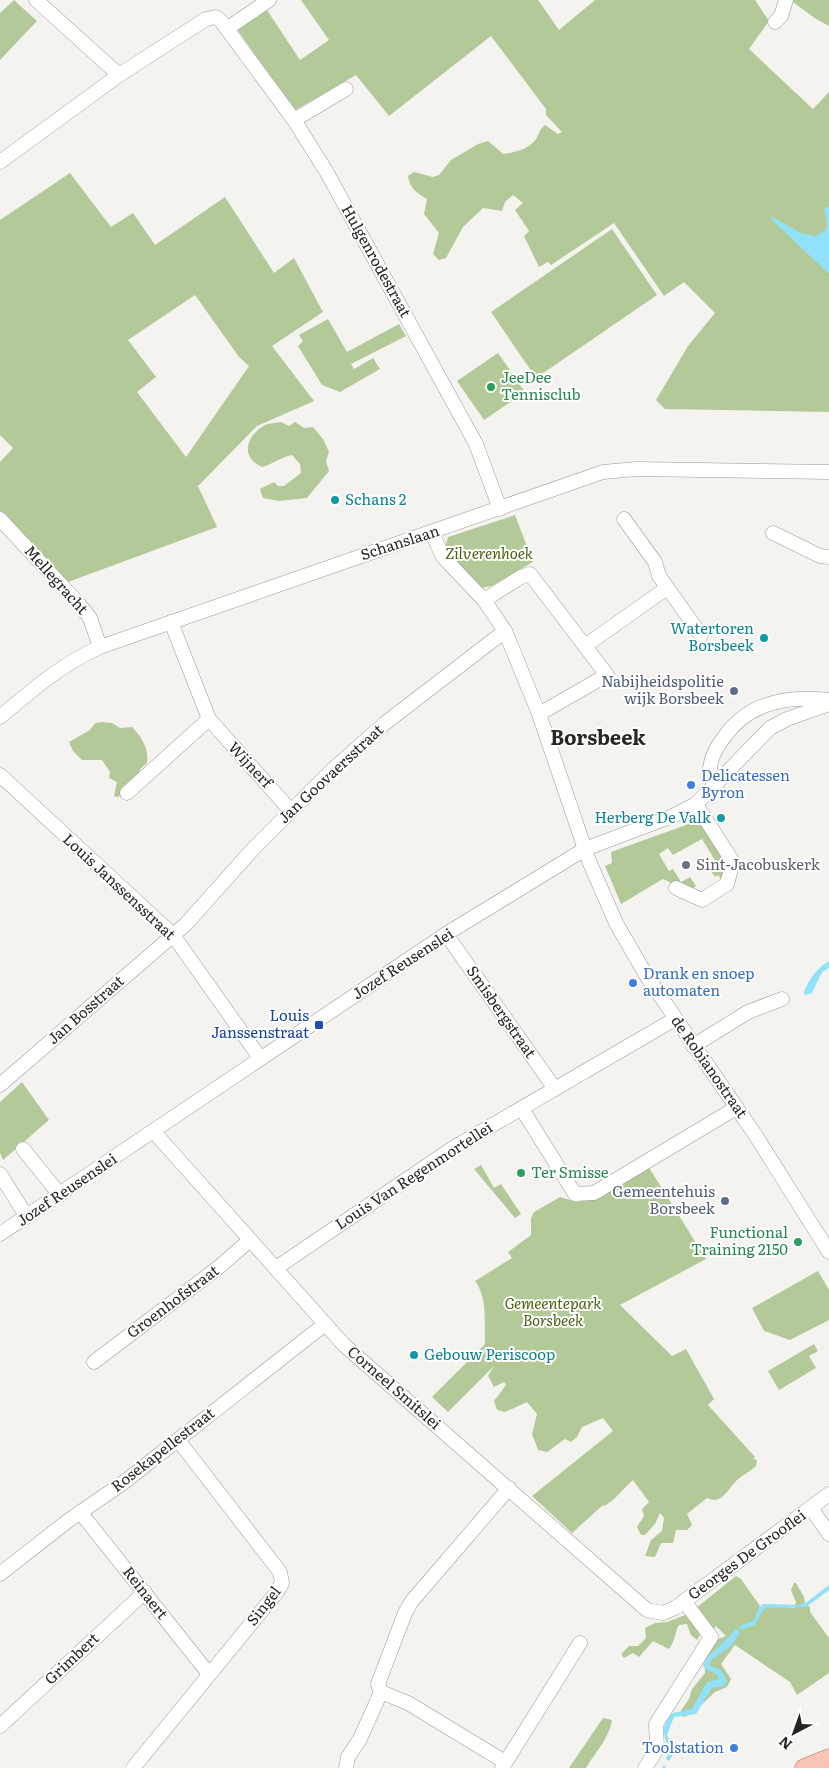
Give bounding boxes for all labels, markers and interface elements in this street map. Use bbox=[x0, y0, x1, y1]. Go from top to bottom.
street label: Hulgenrodestraat bbox=[337, 200, 418, 321]
place label: JeeDee Tennisclub bbox=[501, 365, 581, 405]
marker: JeeDee Tennisclub bbox=[485, 381, 497, 393]
place label: Schans 2 bbox=[345, 487, 407, 510]
marker: Schans 2 bbox=[329, 494, 341, 506]
street label: Schanslaan bbox=[357, 518, 442, 565]
street label: Mellegracht bbox=[20, 539, 95, 619]
park label: Zilverenhoek bbox=[445, 541, 534, 564]
place label: Watertoren Borsbeek bbox=[670, 616, 755, 656]
marker: Watertoren Borsbeek bbox=[758, 632, 770, 644]
place label: Nabijheidspolitie wijk Borsbeek bbox=[601, 669, 725, 709]
marker: Nabijheidspolitie wijk Borsbeek bbox=[728, 685, 740, 697]
street label: Jan Goovaersstraat bbox=[272, 718, 388, 828]
district label: Borsbeek bbox=[550, 721, 646, 751]
street label: Wijnerf bbox=[224, 736, 279, 793]
place label: Delicatessen Byron bbox=[701, 763, 790, 803]
marker: Delicatessen Byron bbox=[685, 779, 697, 791]
place label: Herberg De Valk bbox=[594, 805, 712, 828]
marker: Herberg De Valk bbox=[715, 812, 727, 824]
street label: Louis Janssensstraat bbox=[58, 827, 182, 944]
place label: Sint-Jacobuskerk bbox=[696, 852, 821, 875]
marker: Sint-Jacobuskerk bbox=[680, 859, 692, 871]
street label: Jozef Reusenslei bbox=[347, 921, 457, 1004]
street label: Smisbergstraat bbox=[462, 960, 543, 1062]
place label: Drank en snoep automaten bbox=[643, 961, 754, 1001]
street label: Jan Bosstraat bbox=[42, 969, 128, 1049]
marker: Drank en snoep automaten bbox=[627, 977, 639, 989]
place label: Louis Janssenstraat bbox=[211, 1003, 309, 1043]
street label: de Robianostraat bbox=[666, 1010, 754, 1122]
marker: Louis Janssenstraat bbox=[313, 1019, 325, 1031]
street label: Louis Van Regenmortellei bbox=[330, 1115, 496, 1234]
street label: Jozef Reusenslei bbox=[11, 1147, 121, 1231]
place label: Ter Smisse bbox=[531, 1160, 609, 1183]
marker: Ter Smisse bbox=[515, 1167, 527, 1179]
place label: Gemeentehuis Borsbeek bbox=[612, 1179, 716, 1219]
marker: Gemeentehuis Borsbeek bbox=[719, 1195, 731, 1207]
place label: Functional Training 2150 bbox=[691, 1220, 788, 1260]
marker: Functional Training 2150 bbox=[792, 1236, 804, 1248]
street label: Groenhofstraat bbox=[121, 1258, 223, 1343]
park label: Gemeentepark Borsbeek bbox=[504, 1291, 602, 1331]
street label: Corneel Smitslei bbox=[343, 1340, 447, 1434]
place label: Gebouw Periscoop bbox=[424, 1342, 555, 1365]
marker: Gebouw Periscoop bbox=[408, 1349, 420, 1361]
street label: Rosekapellestraat bbox=[105, 1401, 219, 1497]
street label: Georges De Grooflei bbox=[682, 1503, 810, 1604]
street label: Reinaert bbox=[118, 1561, 174, 1624]
street label: Singel bbox=[240, 1580, 286, 1630]
street label: Grimbert bbox=[39, 1627, 103, 1689]
north arrow bbox=[769, 1708, 819, 1758]
text: N bbox=[774, 1732, 796, 1755]
place label: Toolstation bbox=[642, 1735, 724, 1758]
marker: Toolstation bbox=[728, 1742, 740, 1754]

